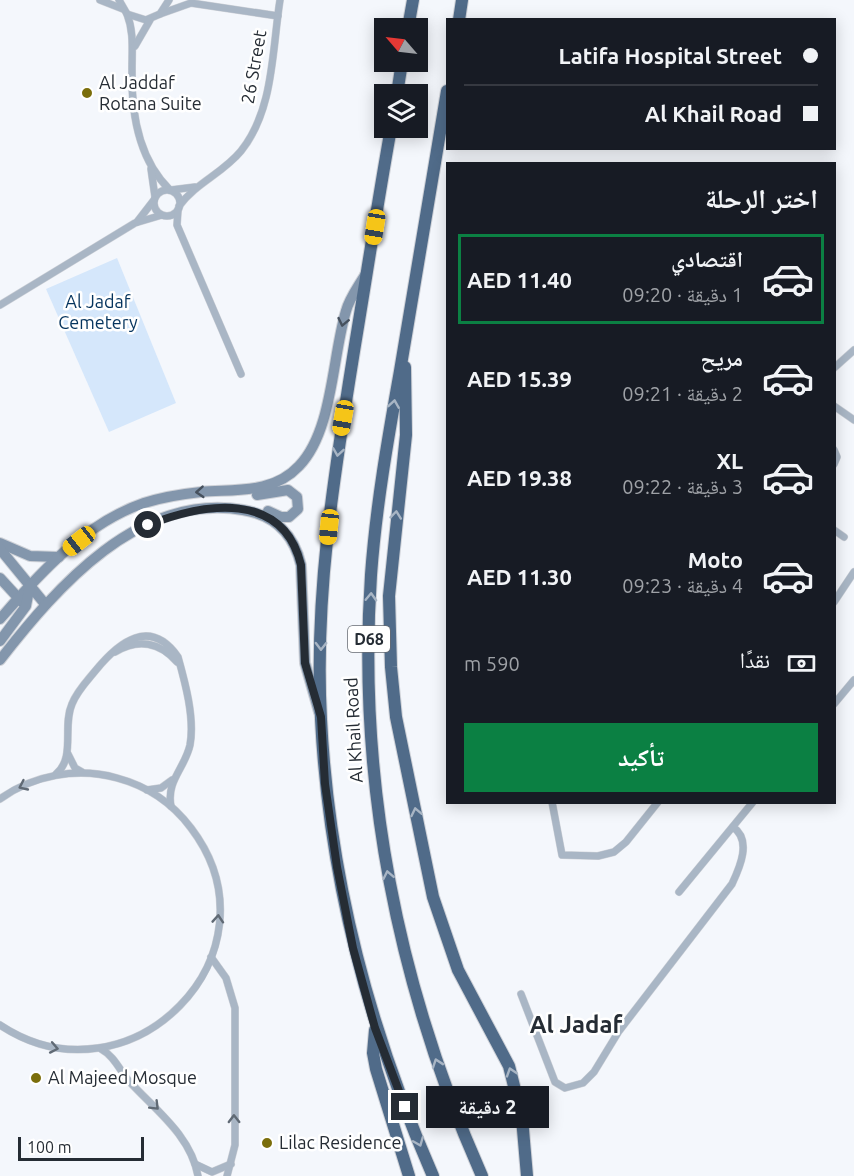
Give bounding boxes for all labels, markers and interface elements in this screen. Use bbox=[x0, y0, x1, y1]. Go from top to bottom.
north arrow bbox=[374, 18, 428, 72]
map controls bbox=[374, 18, 428, 138]
street label: 26 Street bbox=[237, 28, 269, 105]
text: Latifa Hospital Street bbox=[559, 43, 782, 68]
place label: Al Jaddaf Rotana Suite bbox=[99, 72, 202, 113]
button: layers bbox=[374, 84, 428, 138]
marker: Al Jaddaf Rotana Suite bbox=[80, 86, 94, 100]
text: Al Khail Road bbox=[645, 101, 782, 126]
text: اختر الرحلة bbox=[705, 183, 818, 213]
car bbox=[363, 208, 387, 246]
text: اقتصادي bbox=[671, 246, 743, 271]
icon: car bbox=[761, 252, 815, 306]
text: AED 11.40 bbox=[467, 267, 572, 292]
text: 1 دقيقة · 09:20 bbox=[622, 283, 743, 306]
park label: Al Jadaf Cemetery bbox=[58, 291, 138, 332]
one-way arrow bbox=[337, 317, 350, 327]
text: مريح bbox=[700, 345, 743, 370]
icon: car bbox=[761, 351, 815, 405]
text: AED 15.39 bbox=[467, 366, 572, 391]
text: 2 دقيقة · 09:21 bbox=[622, 382, 743, 405]
car bbox=[331, 399, 355, 437]
one-way arrow bbox=[388, 399, 400, 408]
one-way arrow bbox=[332, 447, 344, 457]
text: XL bbox=[716, 448, 743, 473]
icon: car bbox=[761, 450, 815, 504]
text: AED 19.38 bbox=[467, 465, 572, 490]
text: 3 دقيقة · 09:22 bbox=[622, 475, 743, 498]
one-way arrow bbox=[196, 486, 205, 499]
car bbox=[318, 508, 340, 546]
route start bbox=[134, 511, 161, 538]
one-way arrow bbox=[389, 511, 401, 520]
car bbox=[59, 523, 99, 559]
text: Moto bbox=[688, 547, 743, 572]
icon: car bbox=[761, 549, 815, 603]
text: AED 11.30 bbox=[467, 564, 572, 589]
text: 4 دقيقة · 09:23 bbox=[622, 574, 743, 597]
one-way arrow bbox=[364, 593, 377, 602]
road number: D68 bbox=[348, 626, 390, 652]
one-way arrow bbox=[314, 642, 327, 651]
text: نقدًا bbox=[740, 647, 770, 672]
icon: cash bbox=[785, 647, 818, 680]
text: 590 m bbox=[464, 652, 520, 675]
street label: Al Khail Road bbox=[340, 677, 366, 783]
button: تأكيد bbox=[464, 723, 818, 792]
one-way arrow bbox=[18, 779, 29, 791]
one-way arrow bbox=[411, 808, 424, 818]
one-way arrow bbox=[382, 870, 395, 880]
one-way arrow bbox=[211, 915, 224, 924]
district label: Al Jadaf bbox=[530, 1011, 623, 1038]
one-way arrow bbox=[48, 1041, 58, 1054]
one-way arrow bbox=[431, 1058, 444, 1069]
place label: Al Majeed Mosque bbox=[48, 1067, 197, 1087]
one-way arrow bbox=[506, 1067, 518, 1078]
marker: Al Majeed Mosque bbox=[29, 1071, 43, 1085]
callout: 2 دقيقة bbox=[426, 1086, 549, 1128]
route end bbox=[391, 1093, 418, 1120]
text: 2 دقيقة bbox=[458, 1095, 517, 1118]
one-way arrow bbox=[148, 1099, 159, 1109]
one-way arrow bbox=[228, 1114, 241, 1123]
place label: Lilac Residence bbox=[279, 1132, 401, 1152]
scale bar bbox=[18, 1134, 144, 1162]
marker: Lilac Residence bbox=[260, 1136, 274, 1150]
one-way arrow bbox=[411, 1136, 424, 1147]
text: 100 m bbox=[27, 1138, 72, 1156]

